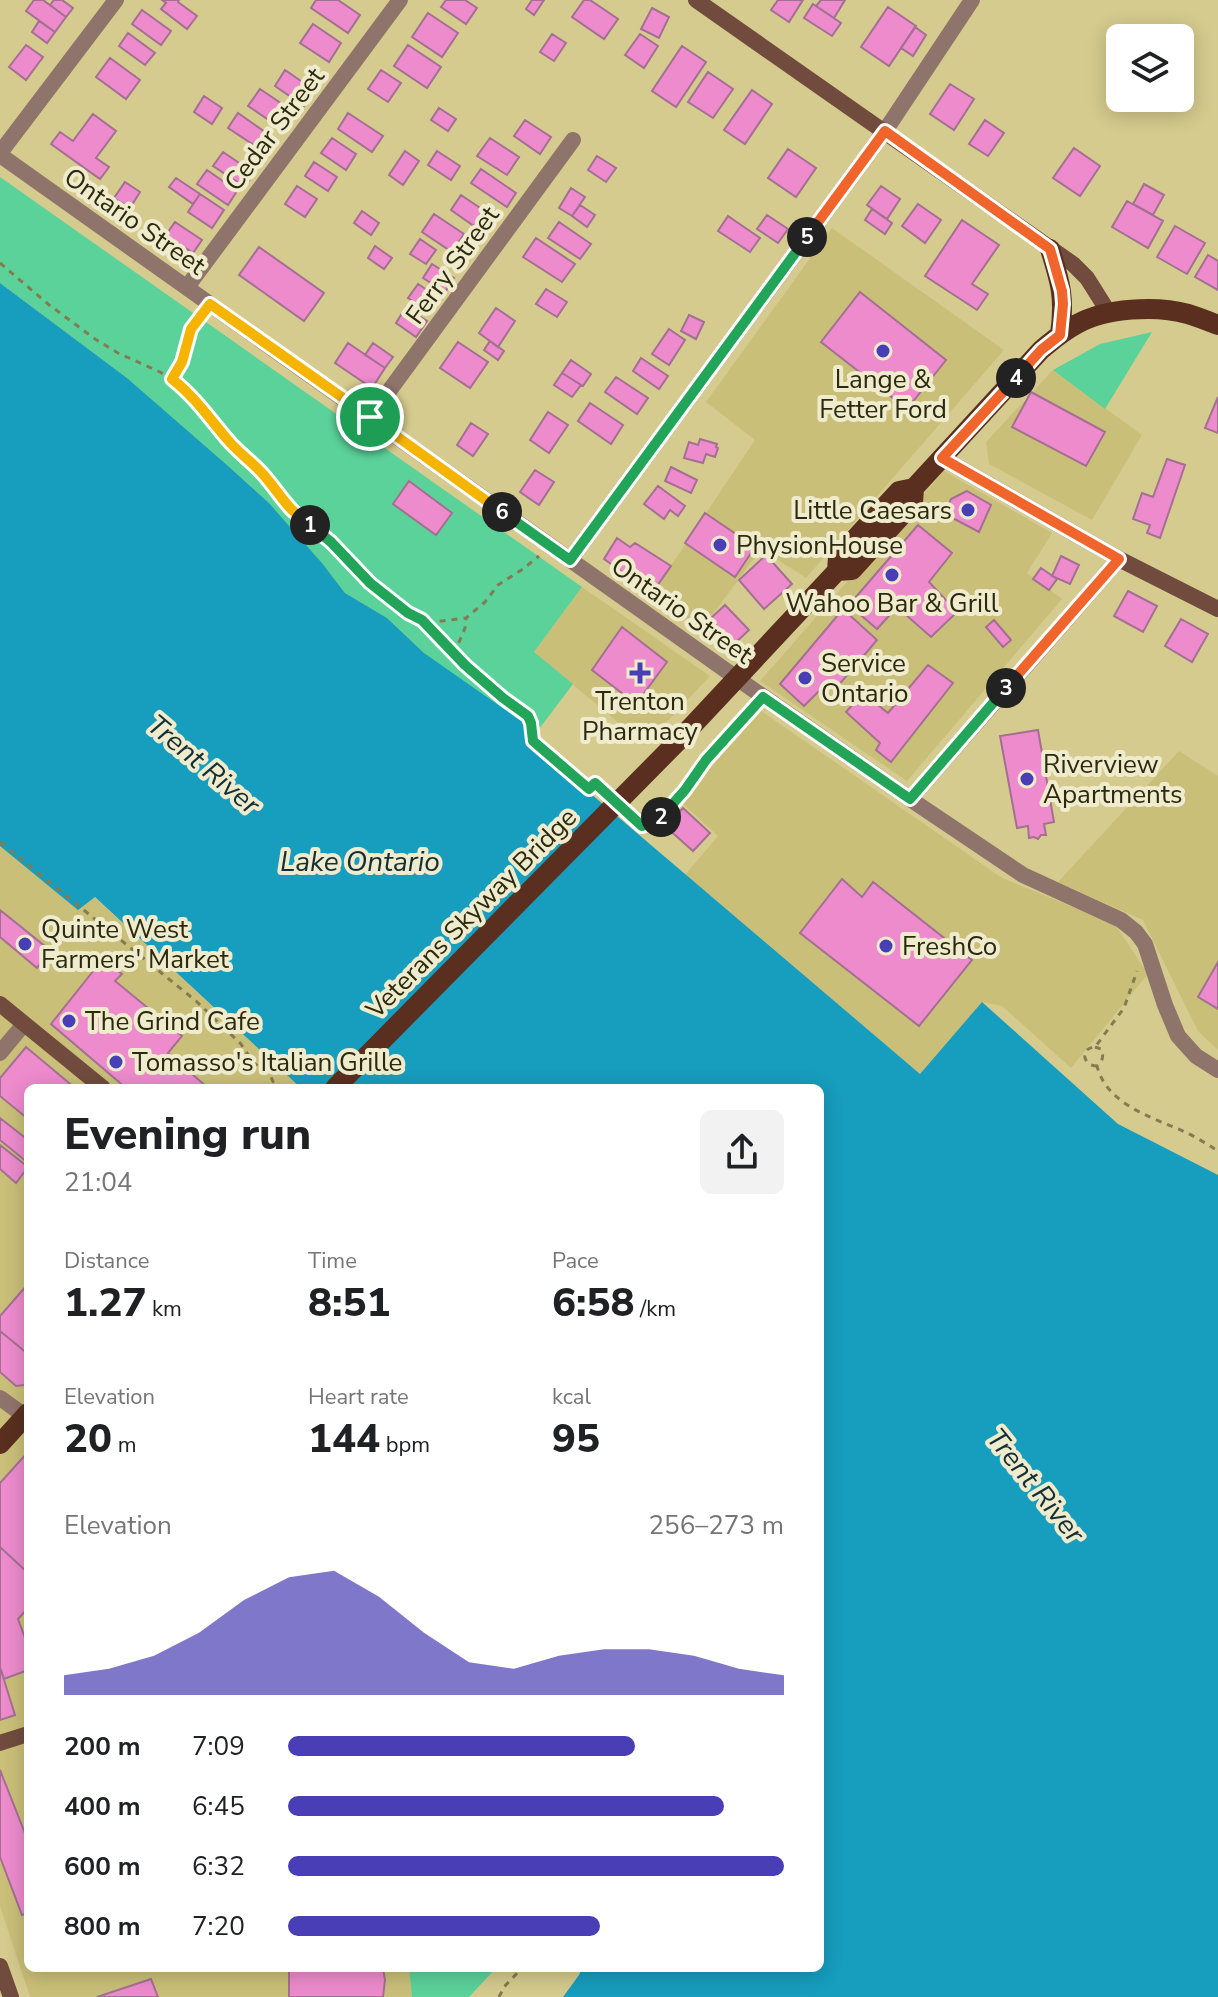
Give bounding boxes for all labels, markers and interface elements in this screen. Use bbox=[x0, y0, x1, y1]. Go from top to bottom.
map controls bbox=[1106, 24, 1194, 112]
button: layers bbox=[1106, 24, 1194, 112]
street label: Cedar Street bbox=[216, 60, 333, 198]
street label: Ontario Street bbox=[57, 160, 213, 284]
street label: Ferry Street bbox=[398, 198, 508, 331]
pin: 5 bbox=[787, 217, 827, 257]
text: 5 bbox=[800, 222, 814, 252]
marker: Lange & Fetter Ford bbox=[874, 342, 892, 360]
pin: 4 bbox=[996, 358, 1036, 398]
place label: Lange & Fetter Ford bbox=[819, 362, 947, 427]
text: 4 bbox=[1009, 363, 1023, 393]
pin bbox=[336, 383, 404, 451]
icon: arrive bbox=[348, 395, 392, 439]
pin: 6 bbox=[482, 492, 522, 532]
place label: Little Caesars bbox=[793, 493, 952, 528]
text: 6 bbox=[495, 497, 509, 527]
marker: Little Caesars bbox=[959, 501, 977, 519]
pin: 1 bbox=[290, 505, 330, 545]
text: 1 bbox=[303, 510, 317, 540]
place label: PhysionHouse bbox=[736, 528, 903, 563]
marker: PhysionHouse bbox=[711, 536, 729, 554]
street label: Ontario Street bbox=[604, 549, 760, 673]
marker: Wahoo Bar & Grill bbox=[883, 566, 901, 584]
place label: Wahoo Bar & Grill bbox=[786, 586, 999, 621]
place label: Service Ontario bbox=[821, 646, 908, 711]
marker: Trenton Pharmacy bbox=[631, 664, 649, 682]
pin: 3 bbox=[986, 668, 1026, 708]
marker: Service Ontario bbox=[796, 669, 814, 687]
text: 3 bbox=[999, 673, 1013, 703]
place label: Trenton Pharmacy bbox=[582, 684, 699, 749]
water label: Trent River bbox=[139, 706, 269, 824]
place label: Riverview Apartments bbox=[1043, 747, 1182, 812]
marker: Riverview Apartments bbox=[1018, 770, 1036, 788]
pin: 2 bbox=[641, 797, 681, 837]
street label: Veterans Skyway Bridge bbox=[358, 800, 584, 1027]
text: 2 bbox=[654, 802, 668, 832]
water label: Lake Ontario bbox=[280, 843, 440, 881]
place label: Quinte West Farmers' Market bbox=[41, 912, 230, 977]
place label: FreshCo bbox=[902, 929, 997, 964]
marker: Quinte West Farmers' Market bbox=[16, 935, 34, 953]
marker: FreshCo bbox=[877, 937, 895, 955]
place label: The Grind Cafe bbox=[85, 1004, 260, 1039]
marker: The Grind Cafe bbox=[60, 1012, 78, 1030]
place label: Tomasso's Italian Grille bbox=[132, 1045, 402, 1080]
marker: Tomasso's Italian Grille bbox=[107, 1053, 125, 1071]
text: Evening run bbox=[64, 1105, 311, 1165]
button: share bbox=[700, 1110, 784, 1194]
text: 21:04 bbox=[64, 1165, 132, 1200]
text: Distance bbox=[64, 1246, 149, 1276]
text: Time bbox=[308, 1246, 357, 1276]
text: Pace bbox=[552, 1246, 599, 1276]
text: 1.27 bbox=[64, 1276, 146, 1330]
text: 8:51 bbox=[308, 1276, 390, 1330]
text: 6:58 bbox=[552, 1276, 634, 1330]
text: km bbox=[146, 1294, 182, 1324]
text: /km bbox=[634, 1294, 676, 1324]
text: Elevation bbox=[64, 1382, 155, 1412]
text: Heart rate bbox=[308, 1382, 409, 1412]
text: kcal bbox=[552, 1382, 591, 1412]
text: 20 bbox=[64, 1412, 112, 1466]
text: 144 bbox=[308, 1412, 380, 1466]
text: 95 bbox=[552, 1412, 600, 1466]
water label: Trent River bbox=[977, 1421, 1094, 1551]
text: m bbox=[112, 1430, 137, 1460]
text: bpm bbox=[380, 1430, 430, 1460]
text: Elevation bbox=[64, 1508, 172, 1543]
text: 256–273 m bbox=[648, 1508, 784, 1543]
text: 200 m bbox=[64, 1729, 141, 1764]
text: 7:09 bbox=[192, 1729, 245, 1764]
text: 400 m bbox=[64, 1789, 141, 1824]
text: 6:45 bbox=[192, 1789, 245, 1824]
text: 600 m bbox=[64, 1849, 141, 1884]
text: 6:32 bbox=[192, 1849, 245, 1884]
text: 800 m bbox=[64, 1909, 141, 1944]
text: 7:20 bbox=[192, 1909, 245, 1944]

